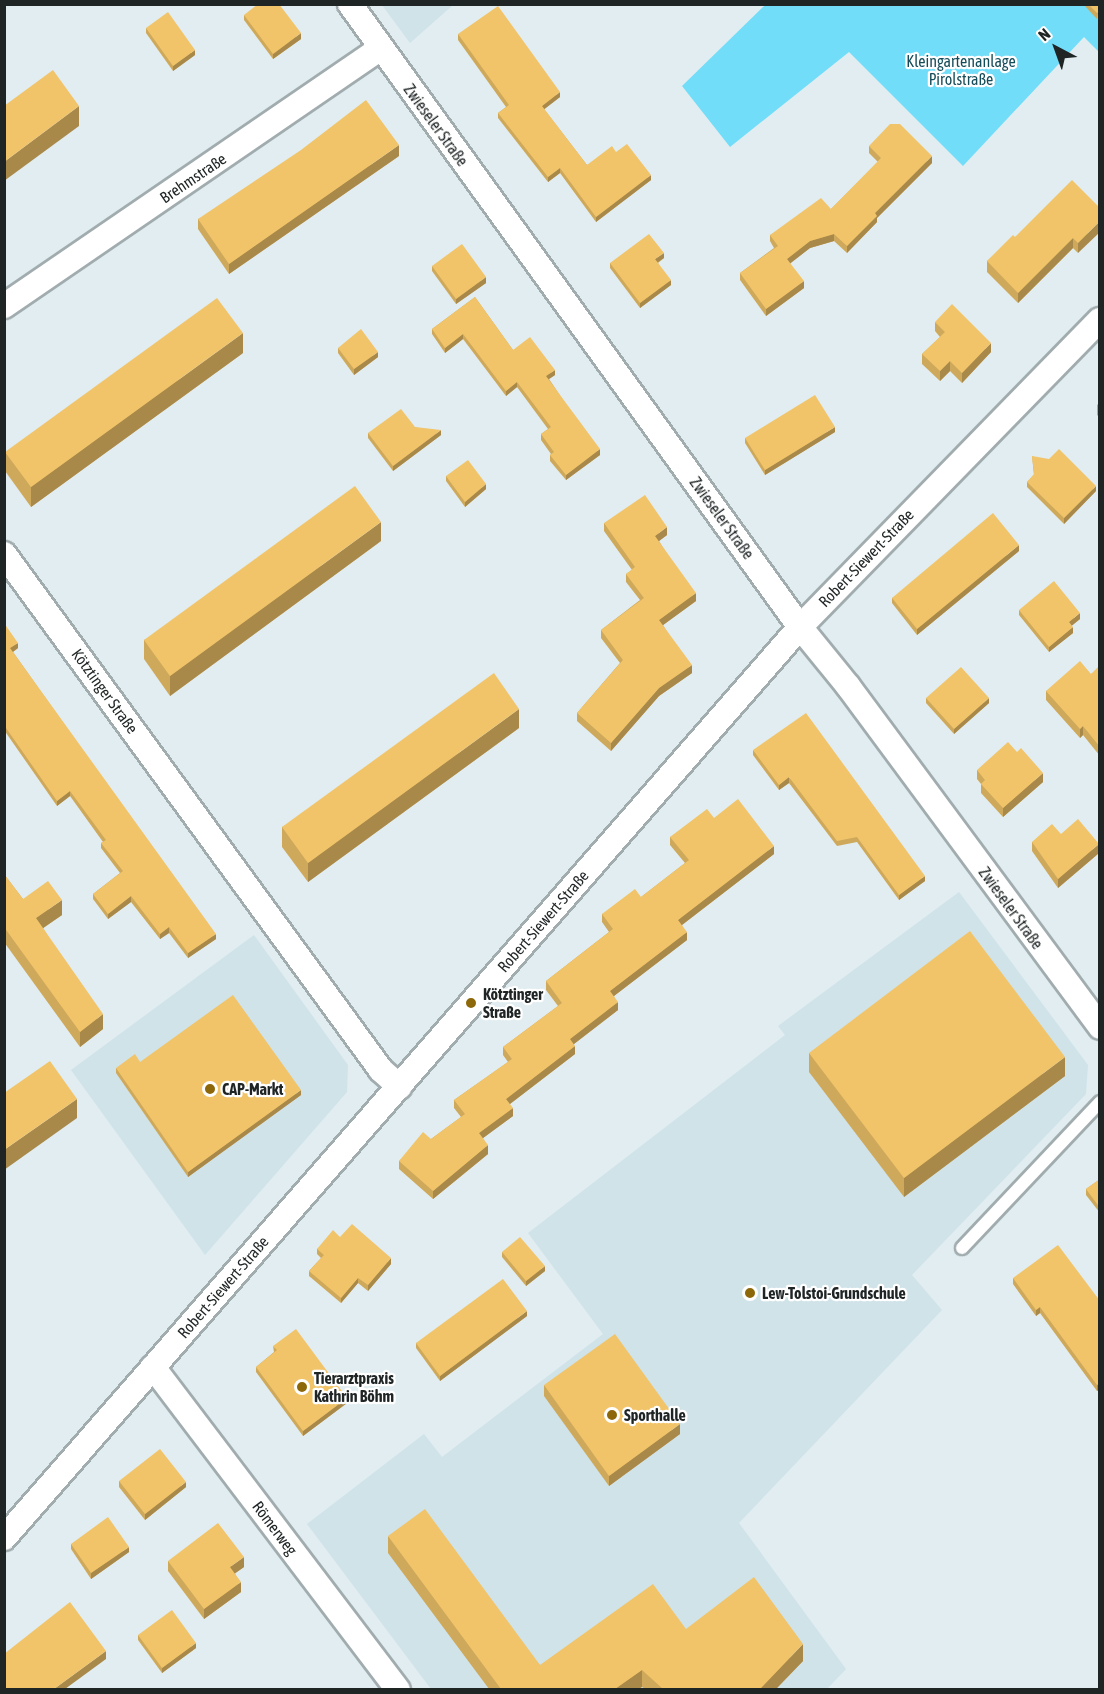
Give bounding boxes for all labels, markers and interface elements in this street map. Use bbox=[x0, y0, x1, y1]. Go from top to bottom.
north arrow bbox=[1026, 18, 1086, 78]
text: N bbox=[1035, 25, 1054, 44]
park label: Kleingartenanlage Pirolstraße bbox=[906, 51, 1016, 89]
street label: Zwieseler Straße bbox=[400, 80, 472, 170]
street label: Brehmstraße bbox=[156, 149, 230, 207]
street label: Zwieseler Straße bbox=[686, 473, 758, 563]
street label: Robert-Siewert-Straße bbox=[814, 505, 918, 611]
street label: Kötztinger Straße bbox=[68, 645, 142, 737]
street label: Zwieseler Straße bbox=[975, 863, 1047, 953]
street label: Robert-Siewert-Straße bbox=[493, 866, 593, 976]
place label: Kötztinger Straße bbox=[483, 984, 543, 1022]
marker: Kötztinger Straße bbox=[464, 996, 478, 1010]
place label: CAP-Markt bbox=[222, 1079, 283, 1099]
marker: CAP-Markt bbox=[203, 1082, 217, 1096]
street label: Robert-Siewert-Straße bbox=[173, 1232, 273, 1342]
place label: Lew-Tolstoi-Grundschule bbox=[762, 1283, 906, 1303]
marker: Lew-Tolstoi-Grundschule bbox=[743, 1286, 757, 1300]
place label: Tierarztpraxis Kathrin Böhm bbox=[314, 1368, 394, 1406]
marker: Tierarztpraxis Kathrin Böhm bbox=[295, 1380, 309, 1394]
place label: Sporthalle bbox=[624, 1405, 686, 1425]
marker: Sporthalle bbox=[605, 1408, 619, 1422]
street label: Römerweg bbox=[249, 1497, 301, 1559]

